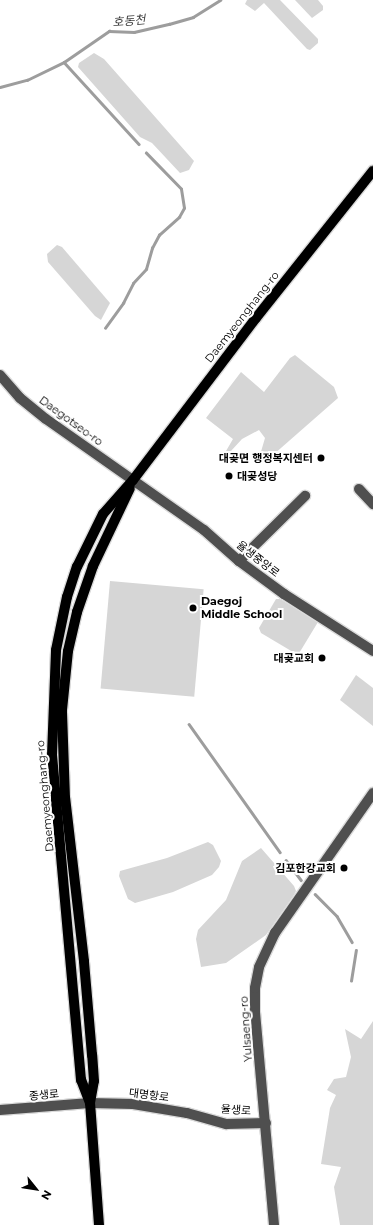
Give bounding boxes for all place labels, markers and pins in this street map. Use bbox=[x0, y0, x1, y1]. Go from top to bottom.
place label: 대곶면 행정복지센터 bbox=[219, 451, 313, 465]
marker: 대곶면 행정복지센터 bbox=[316, 453, 326, 463]
place label: 대곶성당 bbox=[237, 469, 277, 483]
marker: 대곶성당 bbox=[224, 471, 234, 481]
place label: Daegoj Middle School bbox=[201, 595, 282, 621]
marker: Daegoj Middle School bbox=[188, 603, 198, 613]
place label: 대곶교회 bbox=[274, 651, 314, 665]
marker: 대곶교회 bbox=[317, 653, 327, 663]
place label: 김포한강교회 bbox=[275, 861, 336, 875]
marker: 김포한강교회 bbox=[339, 863, 349, 873]

